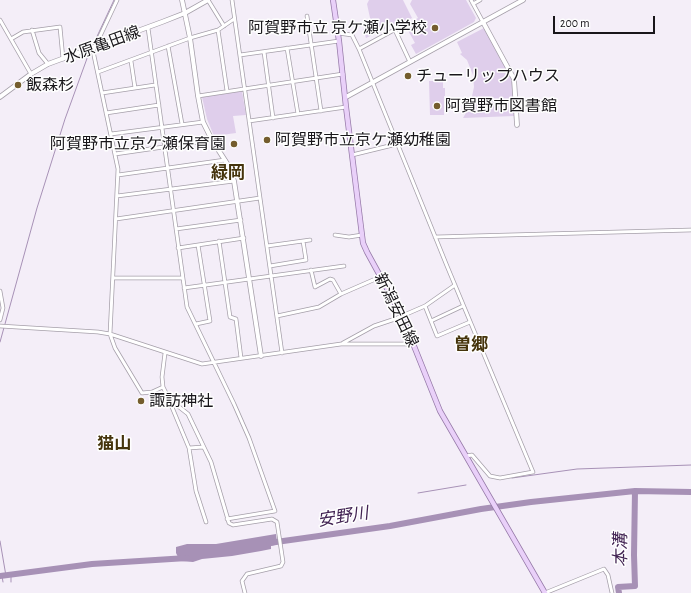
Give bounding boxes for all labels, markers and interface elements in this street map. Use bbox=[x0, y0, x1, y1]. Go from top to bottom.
scale bar bbox=[555, 8, 657, 34]
text: 200 m bbox=[560, 17, 590, 29]
place label: 阿賀野市立 京ケ瀬小学校 bbox=[248, 18, 427, 38]
street label: 水原亀田線 bbox=[61, 22, 143, 68]
marker: 阿賀野市立 京ケ瀬小学校 bbox=[430, 23, 440, 33]
place label: チューリップハウス bbox=[416, 66, 560, 86]
marker: チューリップハウス bbox=[403, 71, 413, 81]
place label: 飯森杉 bbox=[26, 75, 74, 95]
marker: 飯森杉 bbox=[13, 80, 23, 90]
place label: 阿賀野市図書館 bbox=[445, 96, 557, 116]
marker: 阿賀野市図書館 bbox=[432, 101, 442, 111]
place label: 阿賀野市立京ケ瀬幼稚園 bbox=[275, 130, 451, 150]
place label: 阿賀野市立京ケ瀬保育園 bbox=[50, 134, 226, 154]
marker: 阿賀野市立京ケ瀬幼稚園 bbox=[262, 135, 272, 145]
marker: 阿賀野市立京ケ瀬保育園 bbox=[229, 139, 239, 149]
district label: 緑岡 bbox=[211, 163, 245, 183]
street label: 新潟安田線 bbox=[370, 270, 422, 350]
district label: 曽郷 bbox=[454, 335, 488, 355]
place label: 諏訪神社 bbox=[149, 391, 213, 411]
marker: 諏訪神社 bbox=[136, 396, 146, 406]
district label: 猫山 bbox=[97, 434, 131, 454]
water label: 安野川 bbox=[316, 503, 370, 531]
water label: 本溝 bbox=[611, 533, 631, 567]

